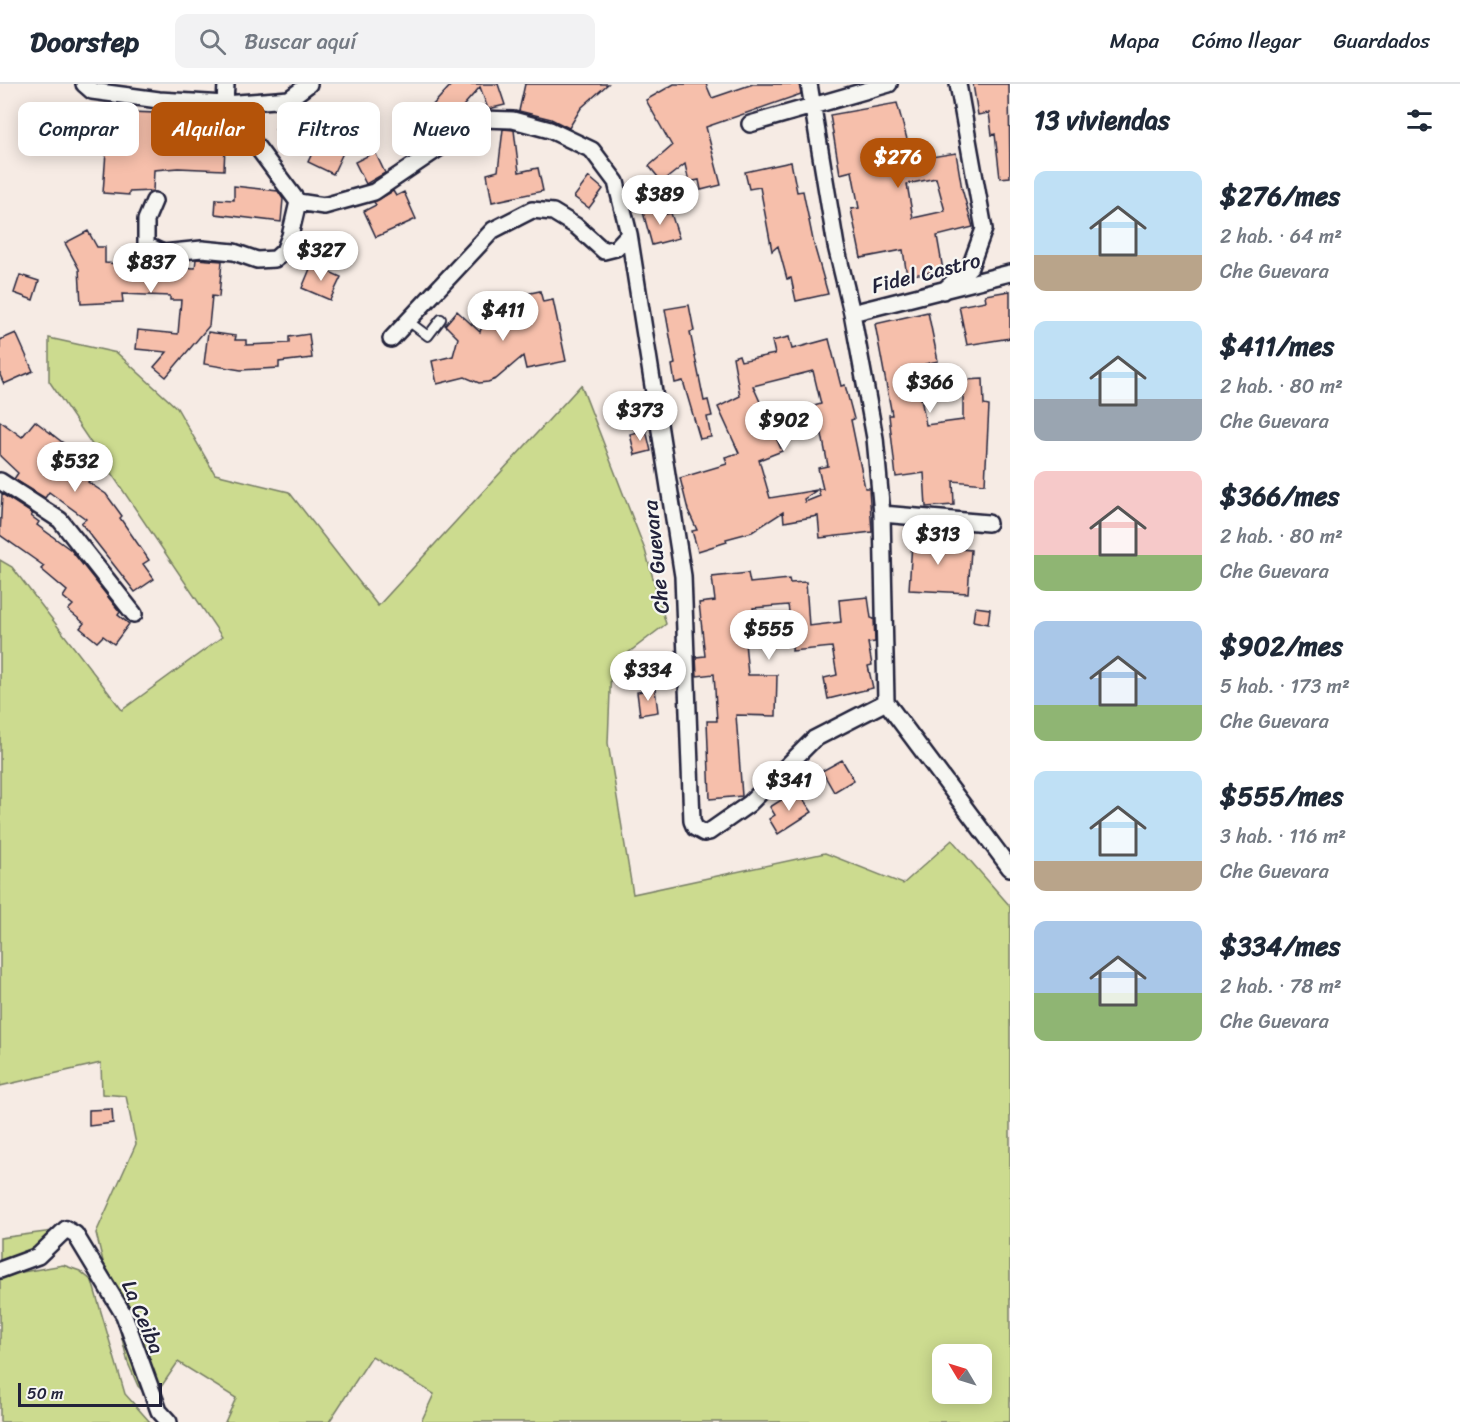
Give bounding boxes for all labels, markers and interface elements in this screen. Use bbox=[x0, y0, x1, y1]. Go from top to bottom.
search box bbox=[175, 14, 595, 68]
text: Doorstep bbox=[30, 17, 139, 66]
text: Buscar aquí bbox=[244, 22, 356, 61]
text: Mapa bbox=[1110, 22, 1159, 60]
text: Cómo llegar bbox=[1192, 22, 1301, 60]
text: Guardados bbox=[1334, 22, 1430, 60]
icon: search bbox=[196, 25, 229, 58]
text: 13 viviendas bbox=[1034, 97, 1170, 143]
chip: Comprar bbox=[18, 102, 139, 156]
chip: Alquilar bbox=[151, 102, 265, 156]
chip: Filtros bbox=[277, 102, 380, 156]
chip: Nuevo bbox=[392, 102, 491, 156]
icon: filters bbox=[1403, 104, 1436, 137]
pin: $276 bbox=[862, 138, 934, 189]
text: $276 bbox=[874, 140, 922, 175]
text: $276/mes bbox=[1220, 173, 1340, 219]
pin: $389 bbox=[624, 175, 696, 226]
text: $389 bbox=[636, 177, 684, 212]
icon: home bbox=[1082, 195, 1154, 267]
text: 2 hab. · 64 m² bbox=[1220, 219, 1342, 254]
pin: $327 bbox=[285, 231, 357, 282]
text: $327 bbox=[297, 233, 345, 268]
street label: Fidel Castro bbox=[867, 241, 985, 305]
pin: $837 bbox=[115, 243, 187, 294]
text: $837 bbox=[127, 245, 175, 280]
text: Che Guevara bbox=[1220, 254, 1329, 289]
pin: $411 bbox=[467, 291, 539, 342]
text: $411 bbox=[481, 293, 525, 328]
text: $411/mes bbox=[1220, 323, 1334, 369]
icon: home bbox=[1082, 345, 1154, 417]
pin: $366 bbox=[894, 363, 966, 414]
text: $366 bbox=[906, 365, 954, 400]
text: 2 hab. · 80 m² bbox=[1220, 369, 1343, 404]
pin: $373 bbox=[604, 391, 676, 442]
text: $373 bbox=[617, 393, 663, 428]
pin: $902 bbox=[748, 401, 820, 452]
text: $902 bbox=[759, 403, 809, 438]
text: Che Guevara bbox=[1220, 404, 1329, 439]
pin: $532 bbox=[39, 442, 111, 493]
text: $532 bbox=[51, 444, 99, 479]
text: $366/mes bbox=[1220, 473, 1340, 519]
icon: home bbox=[1082, 495, 1154, 567]
street label: Che Guevara bbox=[631, 498, 681, 616]
pin: $313 bbox=[902, 515, 974, 566]
text: $313 bbox=[916, 517, 960, 552]
text: 2 hab. · 80 m² bbox=[1220, 519, 1343, 554]
text: Che Guevara bbox=[1220, 554, 1329, 589]
pin: $555 bbox=[733, 610, 805, 661]
text: $555 bbox=[744, 612, 794, 647]
text: $902/mes bbox=[1220, 623, 1343, 669]
icon: home bbox=[1082, 645, 1154, 717]
pin: $334 bbox=[612, 651, 684, 702]
text: $334 bbox=[624, 653, 672, 688]
text: 5 hab. · 173 m² bbox=[1220, 669, 1350, 704]
text: Che Guevara bbox=[1220, 704, 1329, 739]
pin: $341 bbox=[753, 761, 825, 812]
text: $341 bbox=[766, 763, 812, 798]
text: $555/mes bbox=[1220, 773, 1343, 819]
icon: home bbox=[1082, 795, 1154, 867]
text: 3 hab. · 116 m² bbox=[1220, 819, 1346, 854]
text: Che Guevara bbox=[1220, 854, 1329, 889]
text: $334/mes bbox=[1220, 923, 1340, 969]
icon: home bbox=[1082, 945, 1154, 1017]
text: 2 hab. · 78 m² bbox=[1220, 969, 1342, 1004]
text: Che Guevara bbox=[1220, 1004, 1329, 1039]
street label: La Ceiba bbox=[110, 1274, 176, 1361]
north arrow bbox=[932, 1344, 992, 1404]
map controls bbox=[932, 1344, 992, 1404]
text: 50 m bbox=[27, 1379, 63, 1408]
scale bar bbox=[18, 1380, 162, 1408]

